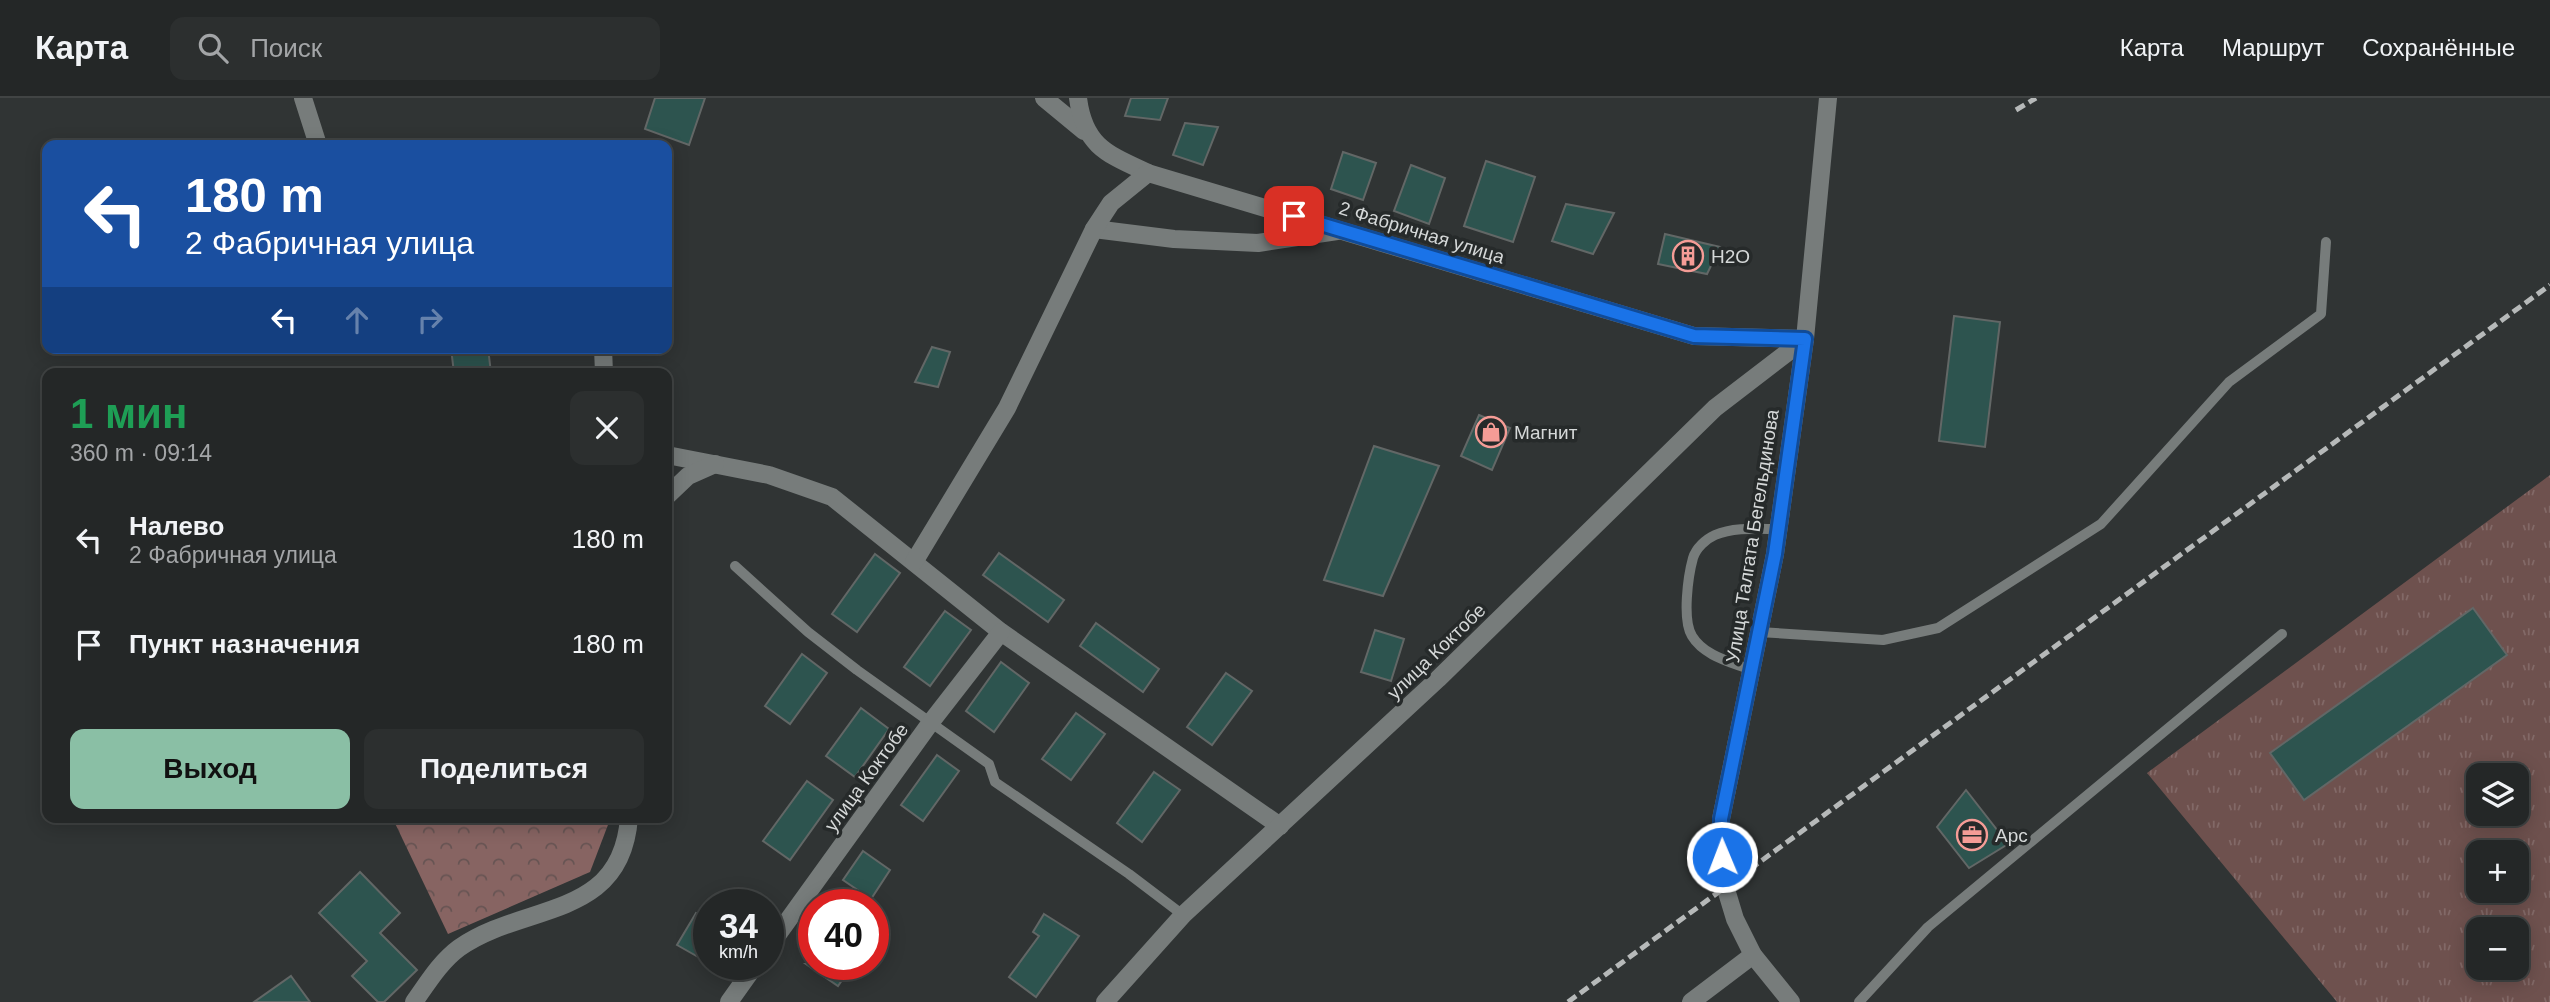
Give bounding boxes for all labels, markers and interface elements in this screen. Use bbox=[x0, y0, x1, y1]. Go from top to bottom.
search box bbox=[170, 17, 660, 80]
text: Карта bbox=[35, 29, 128, 66]
icon: search bbox=[194, 29, 232, 67]
text: Поиск bbox=[250, 33, 322, 63]
text: Карта bbox=[2120, 34, 2184, 61]
text: Маршрут bbox=[2222, 34, 2324, 61]
text: Сохранённые bbox=[2362, 34, 2515, 61]
icon: left bbox=[70, 168, 161, 259]
text: 180 m bbox=[185, 168, 324, 222]
pin bbox=[1264, 186, 1324, 246]
icon: arrive bbox=[1275, 197, 1313, 235]
street label: 2 Фабричная улица bbox=[1337, 197, 1507, 268]
text: 2 Фабричная улица bbox=[185, 225, 474, 261]
building icon: H2O bbox=[1671, 239, 1705, 273]
place label: H2O bbox=[1711, 246, 1750, 267]
icon: left bbox=[265, 301, 303, 339]
icon: ahead bbox=[338, 301, 376, 339]
icon: right bbox=[411, 301, 449, 339]
text: 1 мин bbox=[70, 390, 187, 437]
button: close bbox=[570, 391, 644, 465]
street label: Улица Талгата Бегельдинова bbox=[1722, 407, 1783, 664]
shop icon: Магнит bbox=[1474, 415, 1508, 449]
place label: Магнит bbox=[1514, 422, 1578, 443]
text: 360 m · 09:14 bbox=[70, 440, 212, 466]
text: Налево bbox=[129, 511, 224, 541]
icon: left bbox=[70, 521, 108, 559]
text: 180 m bbox=[572, 524, 644, 554]
text: 2 Фабричная улица bbox=[129, 542, 337, 568]
street label: улица Коктобе bbox=[1383, 599, 1490, 703]
icon: arrive bbox=[70, 626, 108, 664]
text: Пункт назначения bbox=[129, 629, 360, 659]
text: 180 m bbox=[572, 629, 644, 659]
street label: улица Коктобе bbox=[820, 719, 913, 835]
button: Выход bbox=[70, 729, 350, 809]
button: Поделиться bbox=[364, 729, 644, 809]
map controls bbox=[2466, 763, 2529, 980]
button: layers bbox=[2466, 763, 2529, 826]
office icon: Арс bbox=[1955, 818, 1989, 852]
position arrow bbox=[1685, 820, 1759, 894]
place label: Арс bbox=[1995, 825, 2028, 846]
button: + bbox=[2466, 840, 2529, 903]
speed limit sign: 40 bbox=[798, 889, 889, 980]
text: 34 bbox=[719, 906, 758, 945]
button: − bbox=[2466, 917, 2529, 980]
text: km/h bbox=[719, 942, 758, 962]

